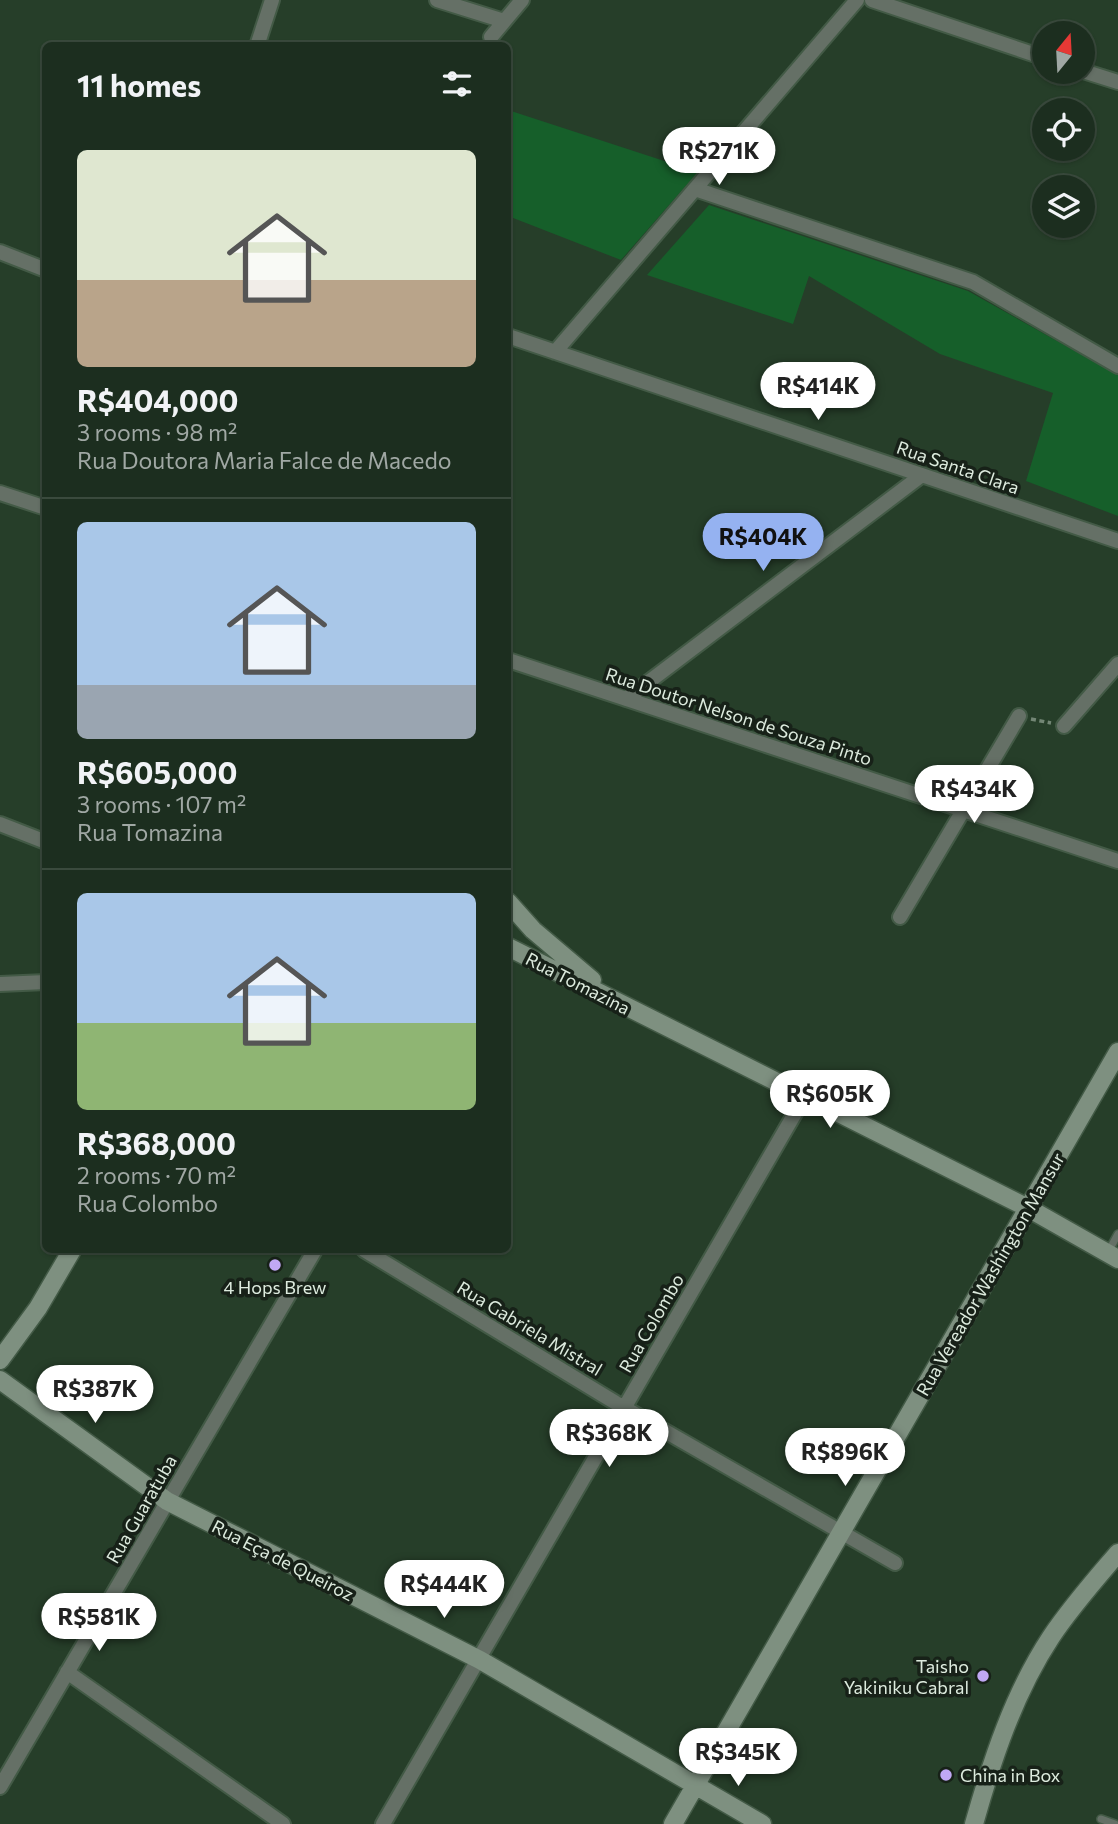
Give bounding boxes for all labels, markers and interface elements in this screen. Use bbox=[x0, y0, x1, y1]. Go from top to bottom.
north arrow bbox=[1032, 21, 1096, 84]
map controls bbox=[1032, 21, 1095, 238]
icon: filters bbox=[438, 65, 476, 103]
text: 11 homes bbox=[77, 66, 201, 103]
button: locate bbox=[1032, 98, 1095, 161]
pin: R$271K bbox=[662, 128, 776, 187]
text: R$271K bbox=[678, 136, 760, 164]
button: layers bbox=[1032, 175, 1095, 238]
icon: home bbox=[214, 195, 340, 321]
pin: R$414K bbox=[761, 362, 875, 422]
text: R$414K bbox=[776, 371, 860, 399]
text: R$404,000 bbox=[77, 381, 239, 418]
text: 3 rooms · 98 m² bbox=[77, 418, 237, 446]
street label: Rua Santa Clara bbox=[894, 436, 1022, 498]
text: Rua Doutora Maria Falce de Macedo bbox=[77, 446, 452, 474]
pin: R$404K bbox=[706, 514, 820, 573]
text: R$404K bbox=[719, 522, 807, 550]
icon: home bbox=[214, 567, 340, 693]
street label: Rua Doutor Nelson de Souza Pinto bbox=[603, 662, 875, 770]
text: R$605,000 bbox=[77, 753, 237, 790]
pin: R$434K bbox=[917, 766, 1031, 825]
text: R$434K bbox=[931, 774, 1017, 802]
text: 3 rooms · 107 m² bbox=[77, 790, 246, 818]
text: Rua Tomazina bbox=[77, 818, 223, 846]
icon: home bbox=[214, 938, 340, 1064]
street label: Rua Tomazina bbox=[522, 947, 634, 1019]
pin: R$605K bbox=[773, 1070, 887, 1130]
text: R$605K bbox=[786, 1079, 874, 1107]
text: R$368,000 bbox=[77, 1124, 236, 1161]
street label: Rua Vereador Washington Mansur bbox=[911, 1149, 1069, 1399]
text: 2 rooms · 70 m² bbox=[77, 1161, 236, 1189]
text: Rua Colombo bbox=[77, 1189, 218, 1217]
marker: 4 Hops Brew bbox=[267, 1257, 283, 1273]
street label: Rua Colombo bbox=[614, 1270, 688, 1376]
place label: 4 Hops Brew bbox=[224, 1276, 326, 1298]
street label: Rua Gabriela Mistral bbox=[454, 1276, 606, 1380]
pin: R$387K bbox=[38, 1366, 152, 1425]
text: R$387K bbox=[52, 1374, 138, 1402]
pin: R$368K bbox=[552, 1410, 666, 1469]
text: R$368K bbox=[566, 1418, 653, 1446]
pin: R$896K bbox=[788, 1428, 902, 1488]
text: R$896K bbox=[801, 1437, 889, 1465]
street label: Rua Guaratuba bbox=[101, 1451, 181, 1567]
street label: Rua Eça de Queiroz bbox=[208, 1515, 358, 1605]
pin: R$444K bbox=[387, 1560, 501, 1620]
text: R$444K bbox=[400, 1569, 488, 1597]
pin: R$581K bbox=[42, 1594, 156, 1653]
text: R$581K bbox=[57, 1602, 141, 1630]
place label: Taisho Yakiniku Cabral bbox=[844, 1655, 969, 1698]
marker: Taisho Yakiniku Cabral bbox=[975, 1668, 991, 1684]
pin: R$345K bbox=[681, 1728, 795, 1788]
text: R$345K bbox=[695, 1737, 781, 1765]
place label: China in Box bbox=[960, 1764, 1061, 1786]
marker: China in Box bbox=[938, 1767, 954, 1783]

